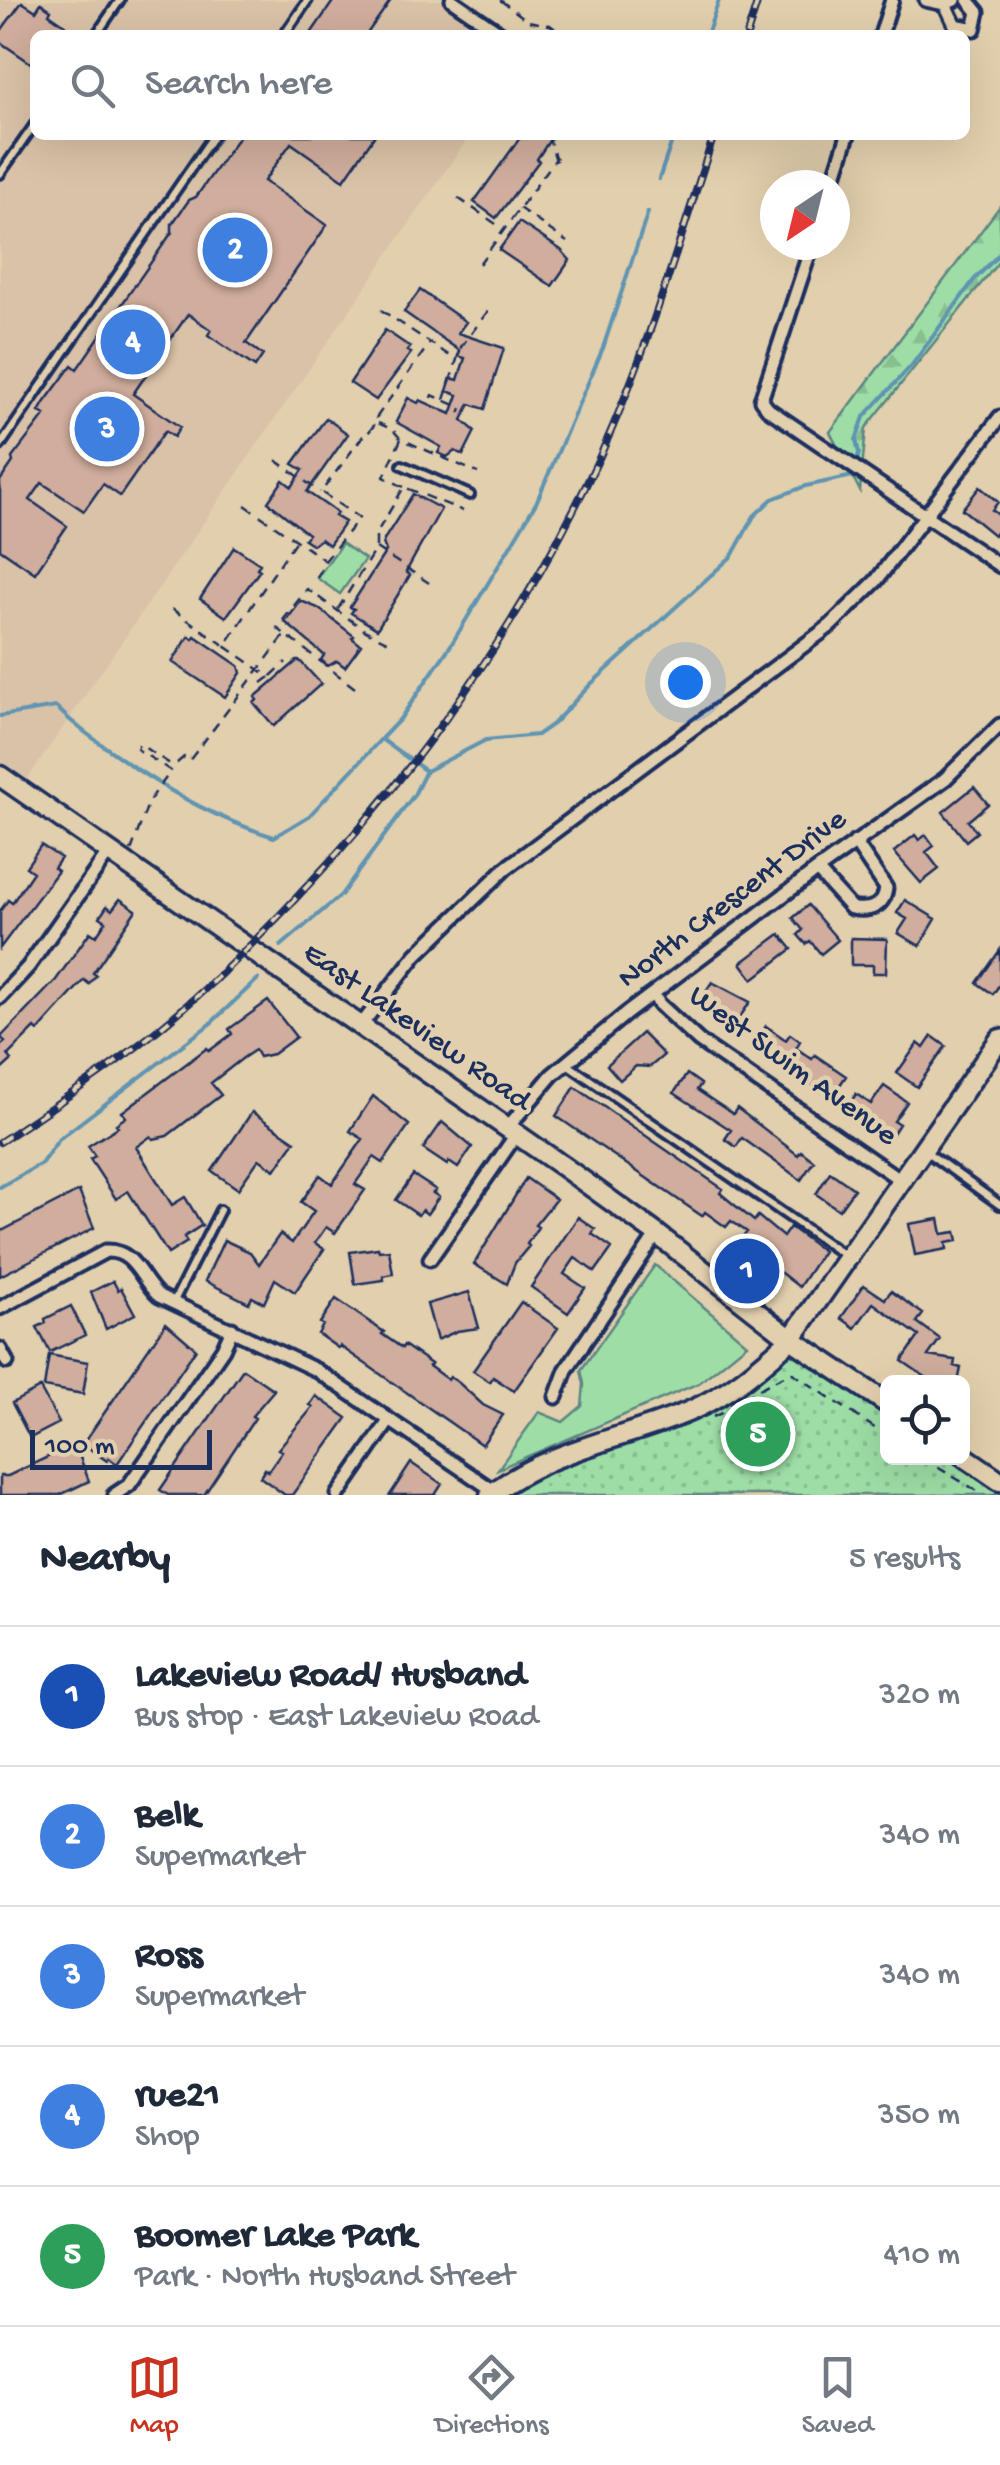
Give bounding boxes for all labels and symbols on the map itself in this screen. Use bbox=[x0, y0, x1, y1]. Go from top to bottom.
north arrow bbox=[760, 170, 850, 260]
pin: 2 bbox=[202, 212, 268, 288]
pin: 4 bbox=[100, 304, 166, 380]
pin: 3 bbox=[74, 392, 140, 466]
your location bbox=[660, 657, 711, 708]
street label: North Crescent Drive bbox=[611, 801, 855, 998]
street label: East Lakeview Road bbox=[294, 935, 539, 1122]
street label: West Swim Avenue bbox=[680, 978, 904, 1156]
pin: 1 bbox=[714, 1234, 780, 1308]
pin: 5 bbox=[726, 1396, 790, 1472]
scale bar bbox=[30, 1425, 212, 1470]

